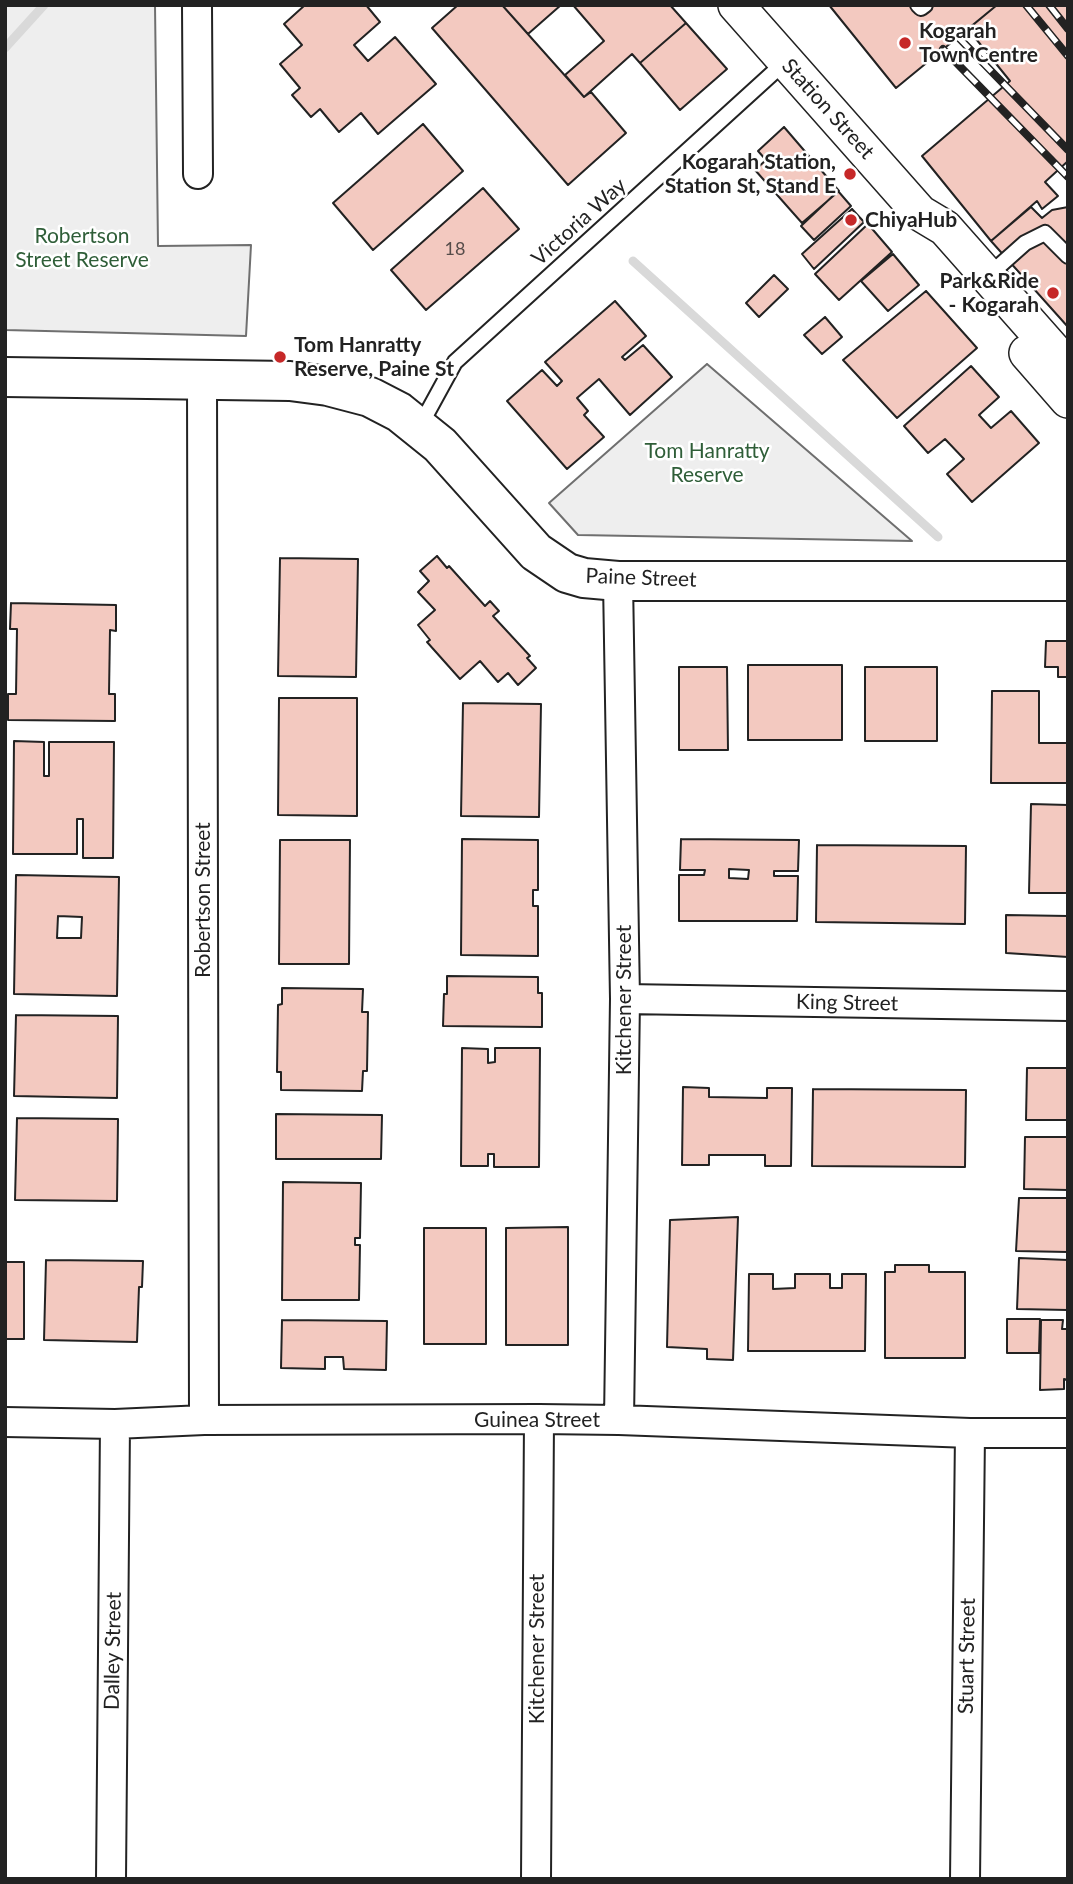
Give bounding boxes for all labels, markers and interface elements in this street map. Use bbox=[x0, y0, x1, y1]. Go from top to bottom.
place label: Kogarah Town Centre bbox=[919, 18, 1038, 68]
marker: Kogarah Town Centre bbox=[897, 35, 913, 51]
street label: Station Street bbox=[776, 54, 880, 164]
place label: Kogarah Station, Station St, Stand E bbox=[665, 149, 836, 199]
marker: Kogarah Station, Station St, Stand E bbox=[842, 166, 858, 182]
street label: Victoria Way bbox=[526, 173, 632, 271]
place label: ChiyaHub bbox=[865, 207, 957, 233]
marker: ChiyaHub bbox=[843, 212, 859, 228]
park label: Robertson Street Reserve bbox=[15, 223, 149, 273]
house number: 18 bbox=[445, 238, 465, 260]
place label: Park&Ride - Kogarah bbox=[940, 268, 1039, 318]
marker: Park&Ride - Kogarah bbox=[1045, 285, 1061, 301]
place label: Tom Hanratty Reserve, Paine St bbox=[294, 332, 454, 382]
marker: Tom Hanratty Reserve, Paine St bbox=[272, 349, 288, 365]
park label: Tom Hanratty Reserve bbox=[644, 438, 770, 488]
street label: Paine Street bbox=[585, 563, 697, 593]
street label: Robertson Street bbox=[190, 822, 216, 978]
street label: Kitchener Street bbox=[611, 925, 637, 1075]
street label: King Street bbox=[796, 990, 898, 1016]
street label: Guinea Street bbox=[474, 1407, 600, 1433]
street label: Kitchener Street bbox=[524, 1574, 550, 1724]
street label: Dalley Street bbox=[99, 1592, 127, 1710]
street label: Stuart Street bbox=[953, 1598, 981, 1714]

